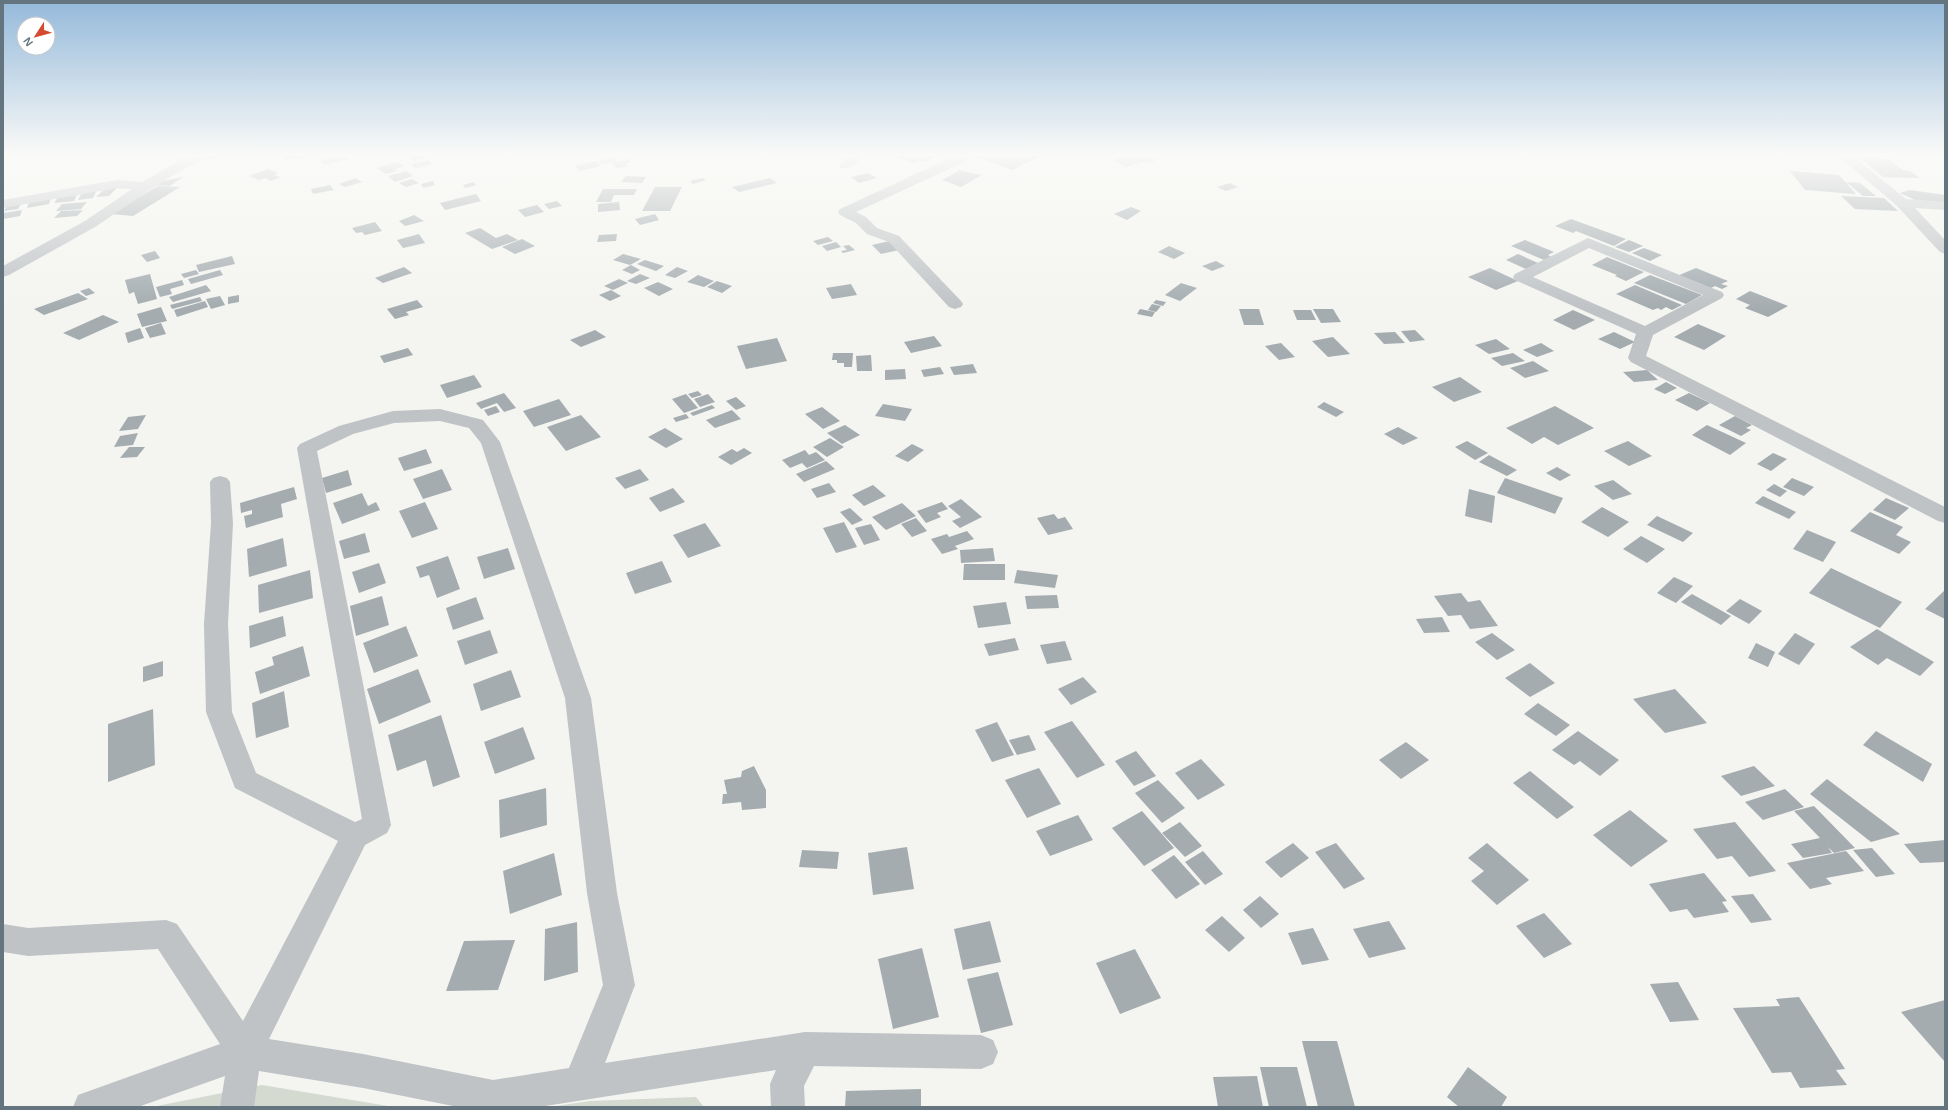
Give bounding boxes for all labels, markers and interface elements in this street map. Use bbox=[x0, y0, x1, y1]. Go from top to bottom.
north arrow bbox=[16, 16, 56, 56]
text: N bbox=[21, 35, 35, 49]

